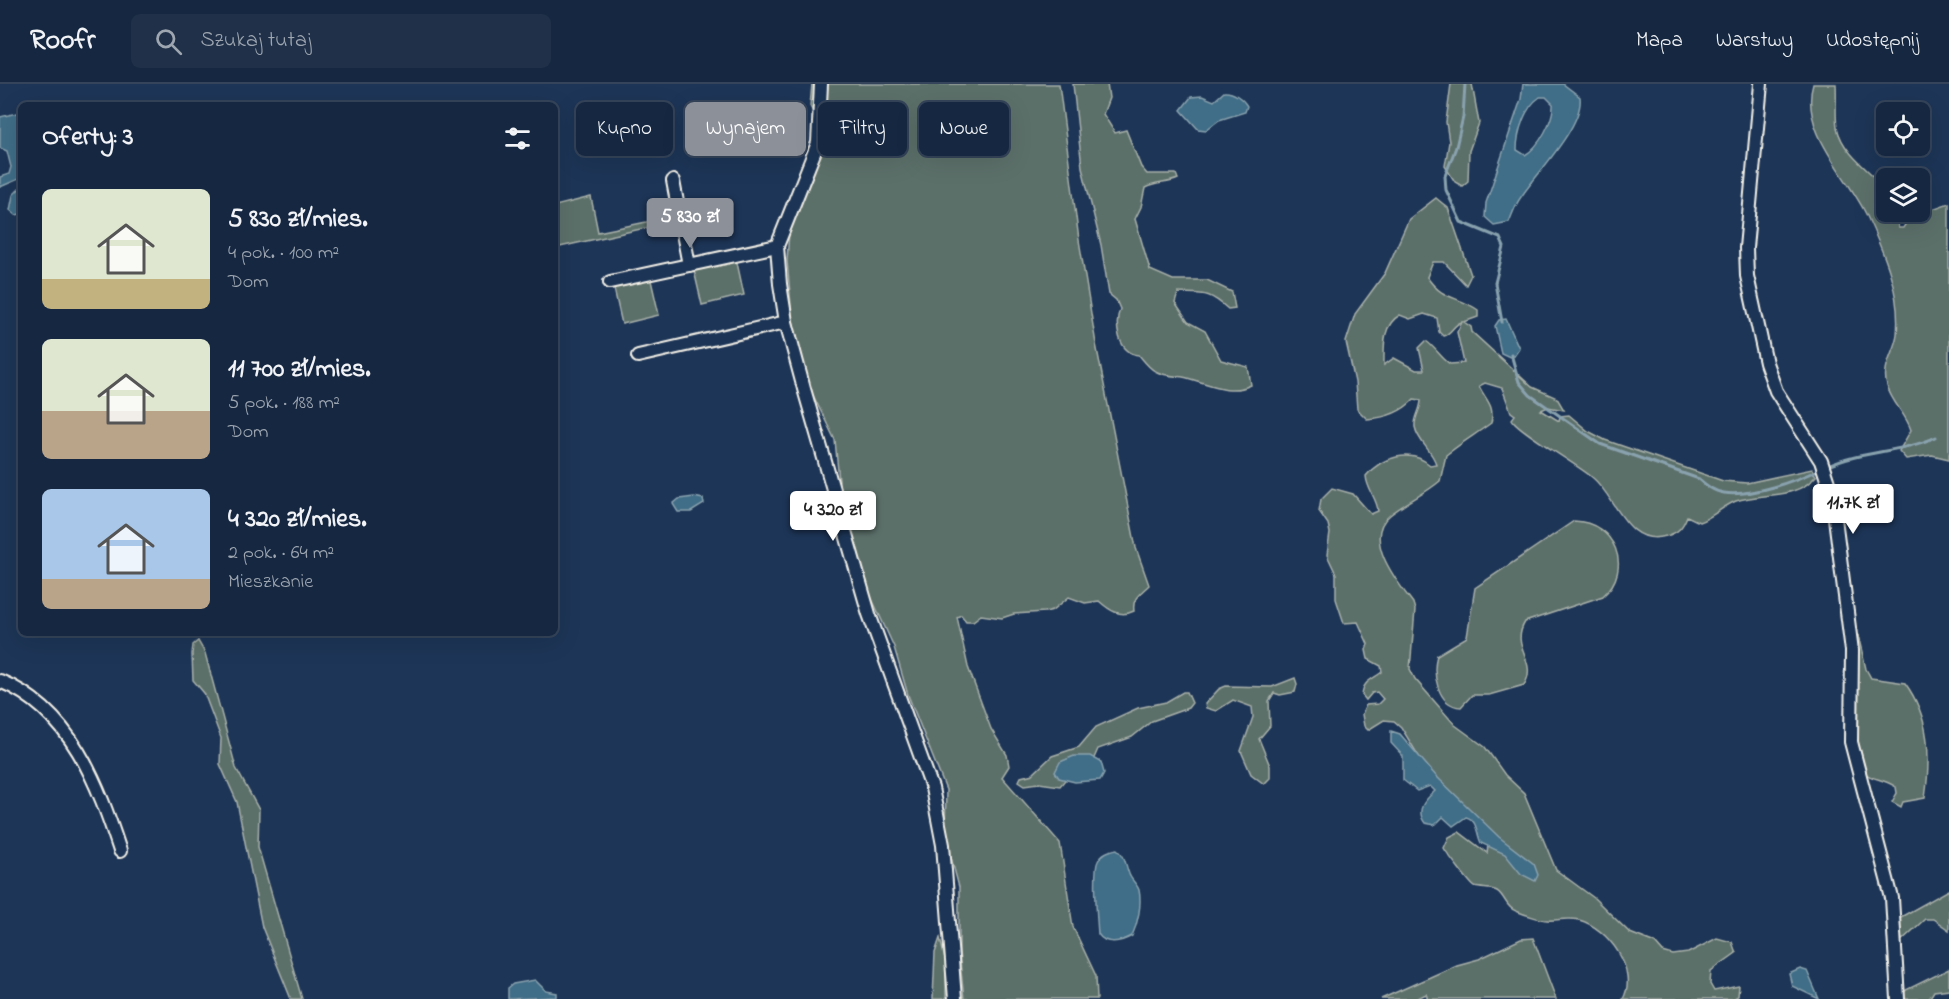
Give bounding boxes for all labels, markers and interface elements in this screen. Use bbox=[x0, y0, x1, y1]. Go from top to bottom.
search box bbox=[131, 14, 551, 68]
text: Roofr bbox=[30, 21, 95, 62]
icon: search bbox=[152, 25, 185, 58]
text: Szukaj tutaj bbox=[200, 25, 311, 57]
text: Mapa bbox=[1636, 26, 1683, 56]
text: Warstwy bbox=[1716, 26, 1793, 56]
text: Udostępnij bbox=[1826, 26, 1919, 56]
chip: Kupno bbox=[576, 102, 673, 156]
chip: Wynajem bbox=[685, 102, 806, 156]
chip: Filtry bbox=[818, 102, 907, 156]
chip: Nowe bbox=[919, 102, 1009, 156]
map controls bbox=[1876, 102, 1930, 222]
button: locate bbox=[1876, 102, 1930, 156]
text: Oferty: 3 bbox=[42, 119, 134, 157]
icon: filters bbox=[501, 122, 534, 155]
button: layers bbox=[1876, 168, 1930, 222]
pin: 5 830 zł bbox=[628, 198, 752, 249]
text: 5 830 zł/mies. bbox=[228, 201, 368, 239]
text: 5 830 zł bbox=[661, 203, 719, 232]
icon: home bbox=[90, 213, 162, 285]
text: 4 pok. · 100 m² bbox=[228, 239, 339, 268]
text: Dom bbox=[228, 268, 269, 297]
text: 11 700 zł/mies. bbox=[228, 351, 371, 389]
icon: home bbox=[90, 363, 162, 435]
text: 5 pok. · 188 m² bbox=[228, 389, 340, 418]
text: Dom bbox=[228, 418, 269, 447]
pin: 11.7K zł bbox=[1791, 484, 1915, 535]
text: 11.7K zł bbox=[1827, 489, 1879, 518]
pin: 4 320 zł bbox=[771, 491, 895, 542]
text: 4 320 zł bbox=[804, 496, 862, 525]
text: 4 320 zł/mies. bbox=[228, 501, 367, 539]
icon: home bbox=[90, 513, 162, 585]
text: 2 pok. · 64 m² bbox=[228, 539, 334, 568]
text: Mieszkanie bbox=[228, 568, 313, 597]

